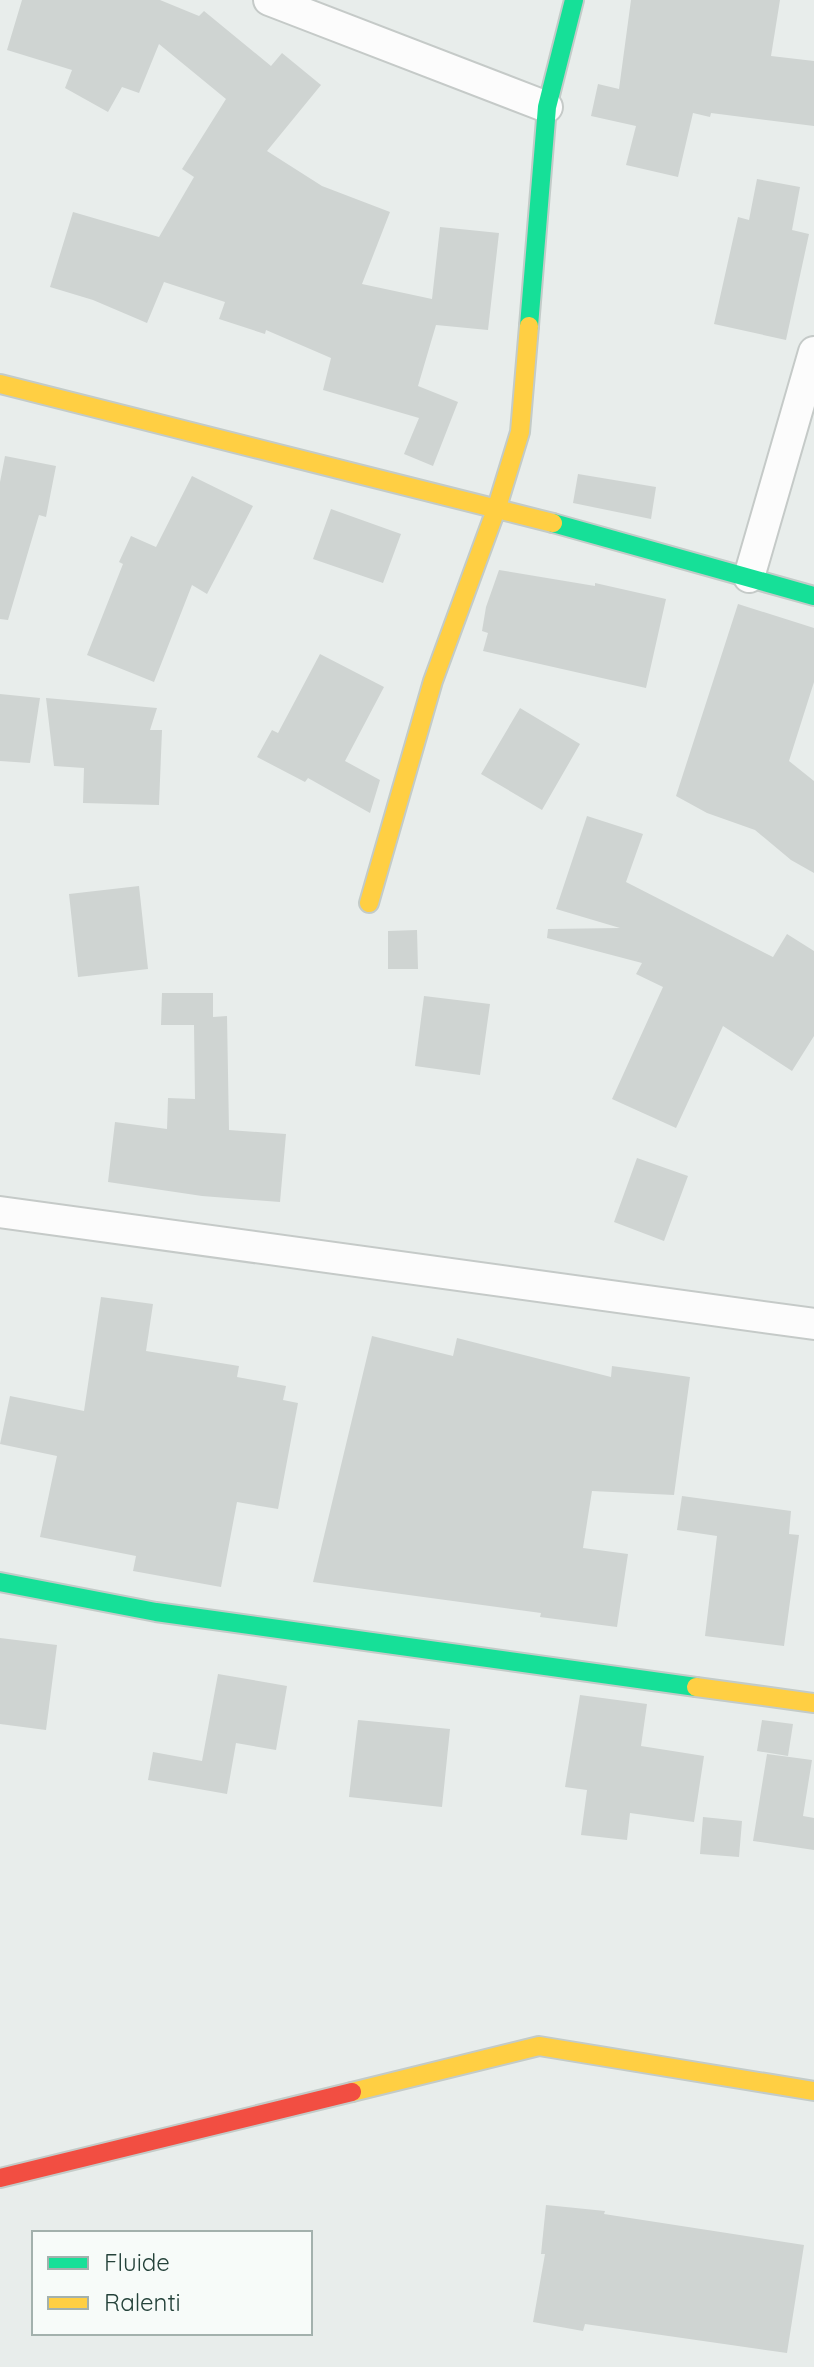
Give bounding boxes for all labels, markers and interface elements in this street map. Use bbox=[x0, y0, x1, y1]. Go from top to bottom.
legend bbox=[32, 2231, 312, 2335]
text: Fluide bbox=[104, 2247, 170, 2277]
text: Ralenti bbox=[104, 2287, 181, 2317]

